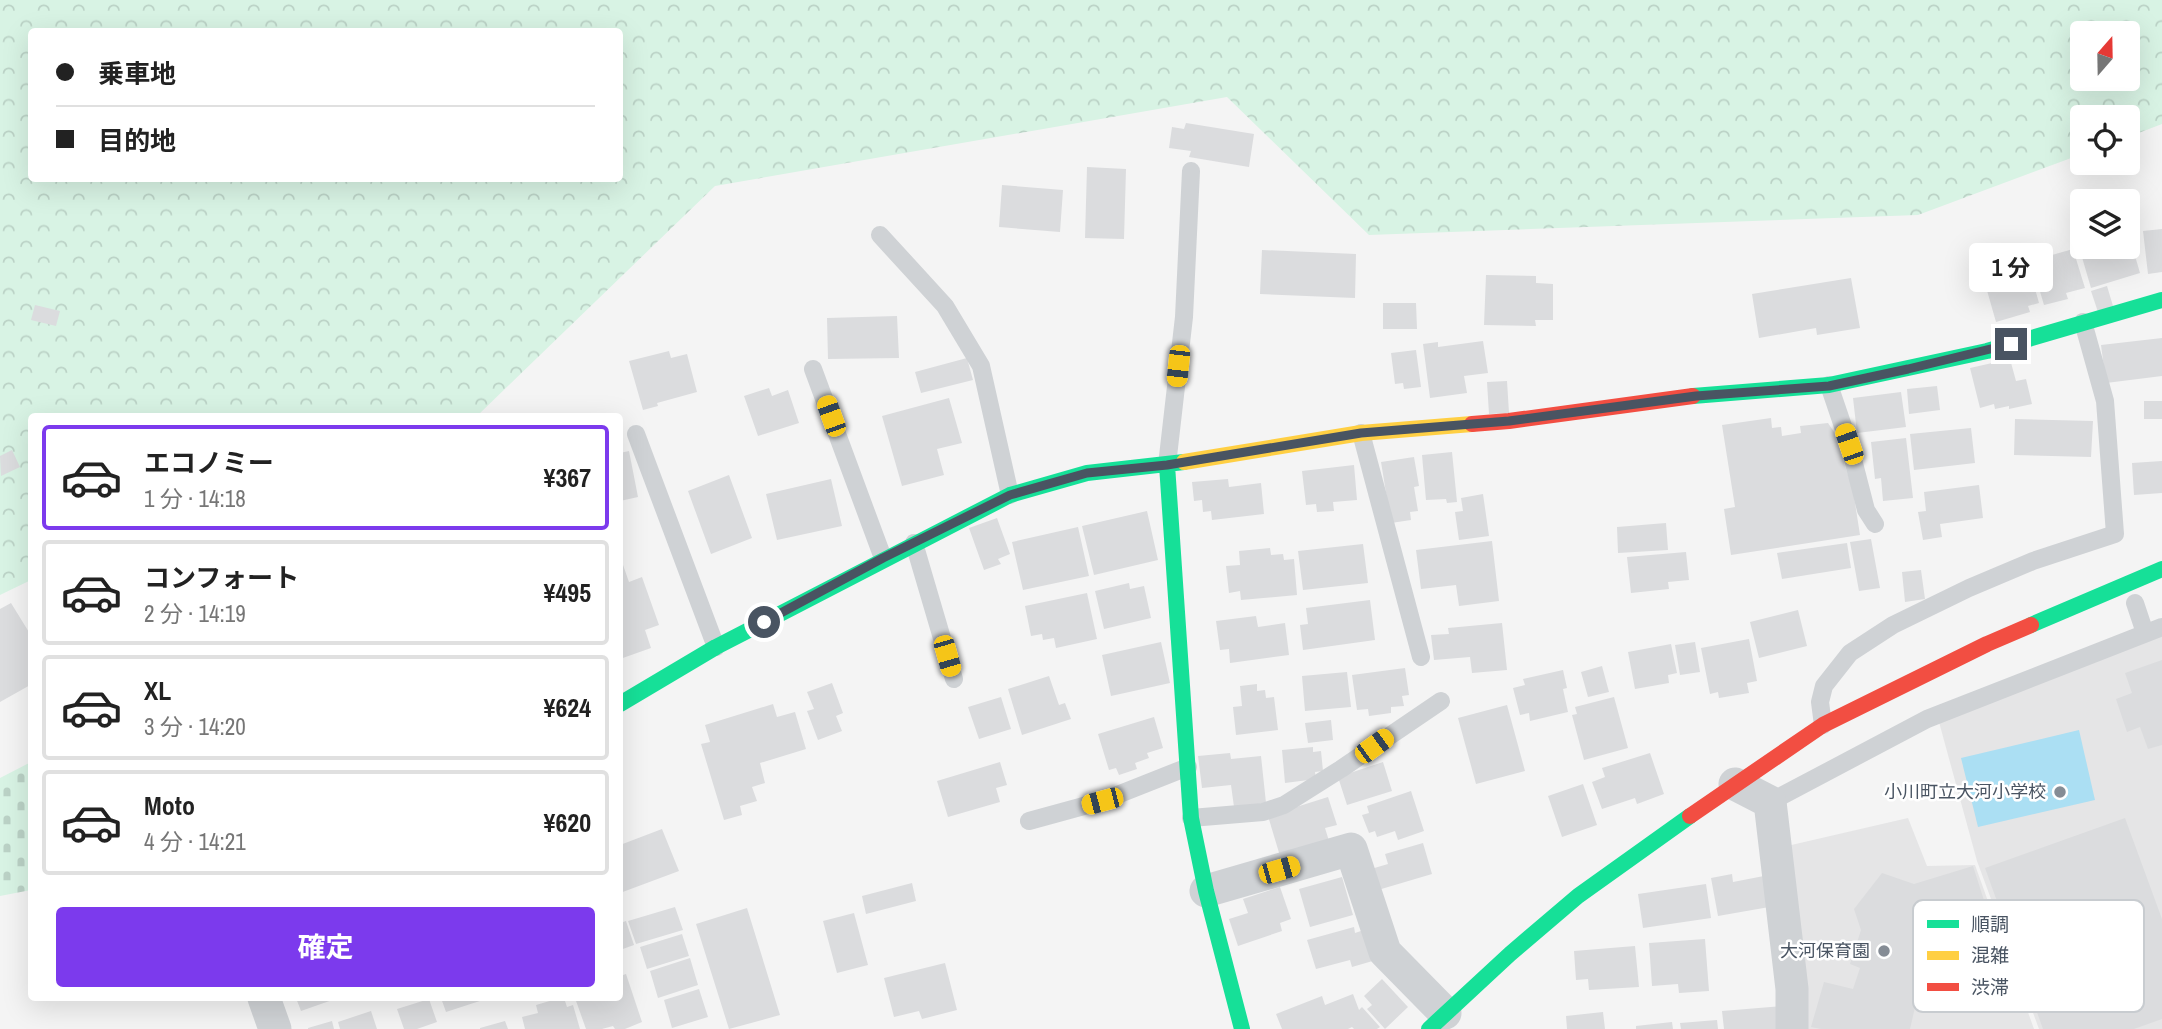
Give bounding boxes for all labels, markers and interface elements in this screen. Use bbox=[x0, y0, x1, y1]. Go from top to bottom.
north arrow bbox=[2070, 21, 2140, 91]
map controls bbox=[2070, 21, 2140, 259]
text: 乗車地 bbox=[98, 56, 176, 91]
button: locate bbox=[2070, 105, 2140, 175]
text: 目的地 bbox=[98, 123, 176, 158]
button: layers bbox=[2070, 189, 2140, 259]
callout: 1 分 bbox=[1969, 243, 2053, 292]
text: 1 分 bbox=[1992, 252, 2030, 283]
route end bbox=[1995, 328, 2027, 360]
car bbox=[1166, 344, 1191, 388]
car bbox=[814, 393, 849, 439]
car bbox=[1833, 421, 1866, 467]
text: エコノミー bbox=[144, 445, 274, 480]
icon: car bbox=[60, 446, 123, 509]
text: ¥367 bbox=[544, 460, 591, 495]
text: 1 分 · 14:18 bbox=[144, 483, 246, 514]
text: コンフォート bbox=[144, 560, 299, 595]
icon: car bbox=[60, 561, 123, 624]
text: ¥495 bbox=[544, 575, 591, 610]
text: 2 分 · 14:19 bbox=[144, 598, 246, 629]
route start bbox=[748, 606, 780, 638]
car bbox=[932, 633, 963, 679]
text: XL bbox=[144, 673, 171, 708]
icon: car bbox=[60, 676, 123, 739]
text: ¥624 bbox=[544, 690, 591, 725]
text: 3 分 · 14:20 bbox=[144, 711, 246, 742]
car bbox=[1351, 725, 1398, 767]
place label: 小川町立大河小学校 bbox=[1884, 779, 2046, 804]
marker: 小川町立大河小学校 bbox=[2052, 784, 2068, 800]
car bbox=[1079, 785, 1126, 817]
text: Moto bbox=[144, 788, 195, 823]
icon: car bbox=[60, 791, 123, 854]
text: ¥620 bbox=[544, 805, 591, 840]
text: 4 分 · 14:21 bbox=[144, 826, 246, 857]
car bbox=[1256, 854, 1303, 886]
legend bbox=[1913, 900, 2144, 1012]
button: 確定 bbox=[56, 907, 595, 987]
text: 順調 bbox=[1971, 911, 2009, 937]
place label: 大河保育園 bbox=[1780, 938, 1870, 963]
text: 混雑 bbox=[1971, 942, 2009, 968]
marker: 大河保育園 bbox=[1876, 943, 1892, 959]
text: 渋滞 bbox=[1971, 974, 2009, 1000]

